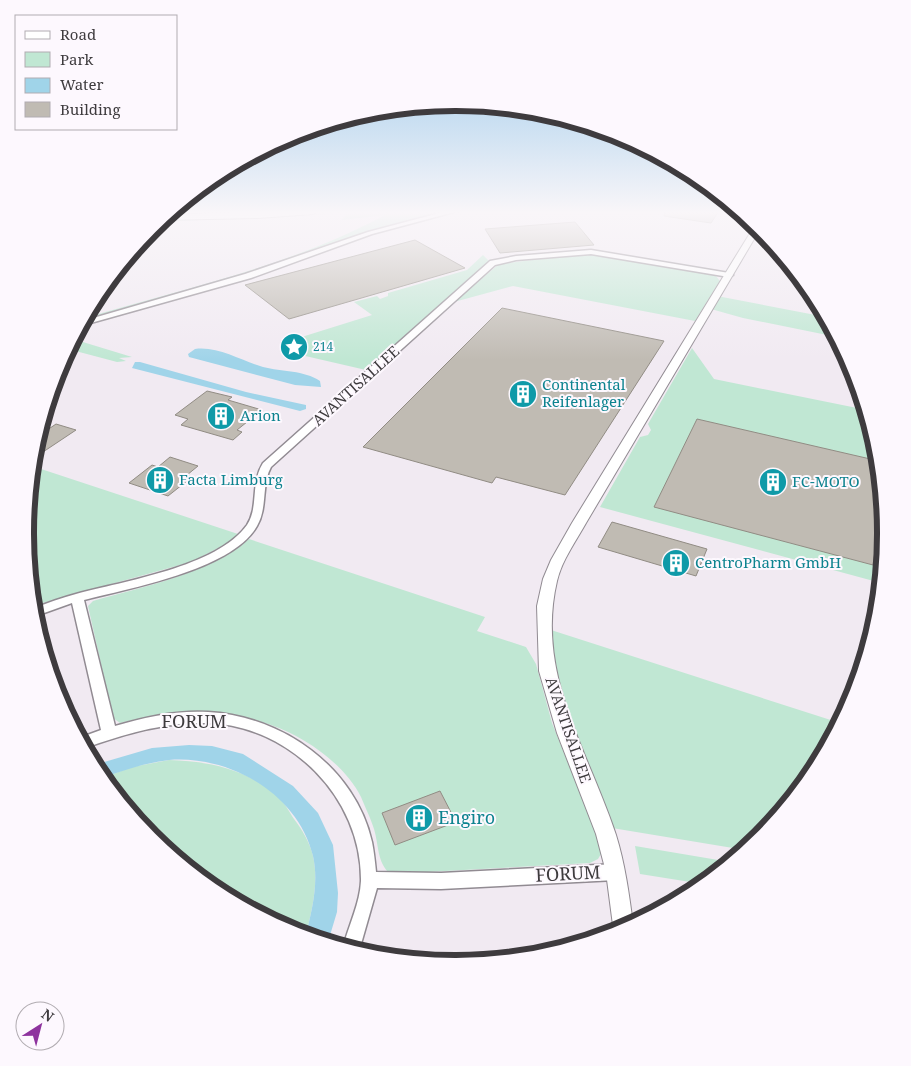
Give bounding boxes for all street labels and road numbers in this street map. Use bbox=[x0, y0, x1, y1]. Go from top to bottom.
street label: AVANTISALLEE bbox=[307, 341, 403, 430]
street label: AVANTISALLEE bbox=[541, 674, 596, 785]
street label: FORUM bbox=[161, 709, 227, 733]
street label: FORUM bbox=[535, 859, 601, 887]

